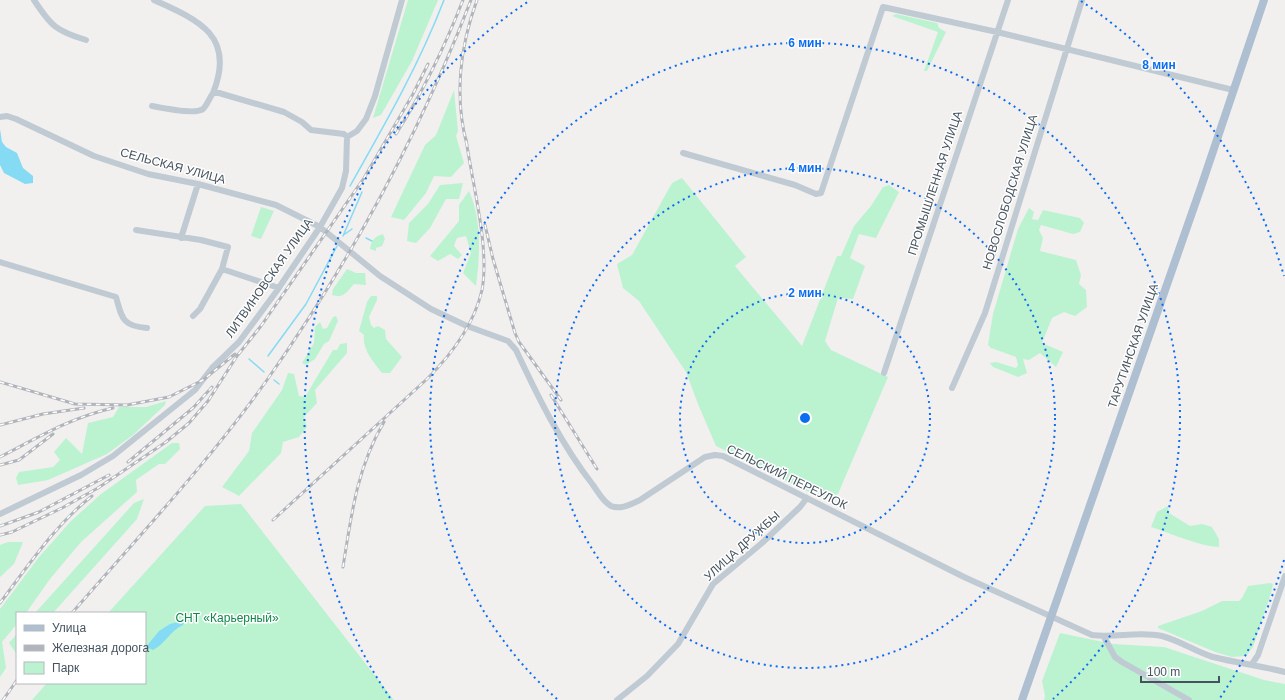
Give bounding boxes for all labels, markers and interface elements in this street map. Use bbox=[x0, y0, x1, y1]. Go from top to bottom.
text: 6 мин bbox=[788, 36, 822, 50]
text: 8 мин bbox=[1142, 58, 1176, 72]
street label: ПРОМЫШЛЕННАЯ УЛИЦА bbox=[905, 109, 965, 257]
street label: НОВОСЛОБОДСКАЯ УЛИЦА bbox=[980, 113, 1040, 271]
street label: СЕЛЬСКАЯ УЛИЦА bbox=[119, 145, 227, 187]
text: 4 мин bbox=[788, 161, 822, 175]
street label: ЛИТВИНОВСКАЯ УЛИЦА bbox=[222, 216, 316, 340]
street label: ТАРУТИНСКАЯ УЛИЦА bbox=[1105, 282, 1161, 410]
text: 2 мин bbox=[788, 286, 822, 300]
centre of rings bbox=[798, 411, 812, 425]
street label: СЕЛЬСКИЙ ПЕРЕУЛОК bbox=[724, 441, 850, 512]
street label: УЛИЦА ДРУЖБЫ bbox=[701, 508, 783, 584]
park label: СНТ «Карьерный» bbox=[175, 611, 279, 625]
legend bbox=[16, 612, 146, 684]
text: Улица bbox=[52, 621, 86, 635]
text: Железная дорога bbox=[52, 641, 149, 655]
scale bar bbox=[1141, 658, 1219, 684]
text: Парк bbox=[52, 661, 80, 675]
text: 100 m bbox=[1147, 665, 1180, 679]

